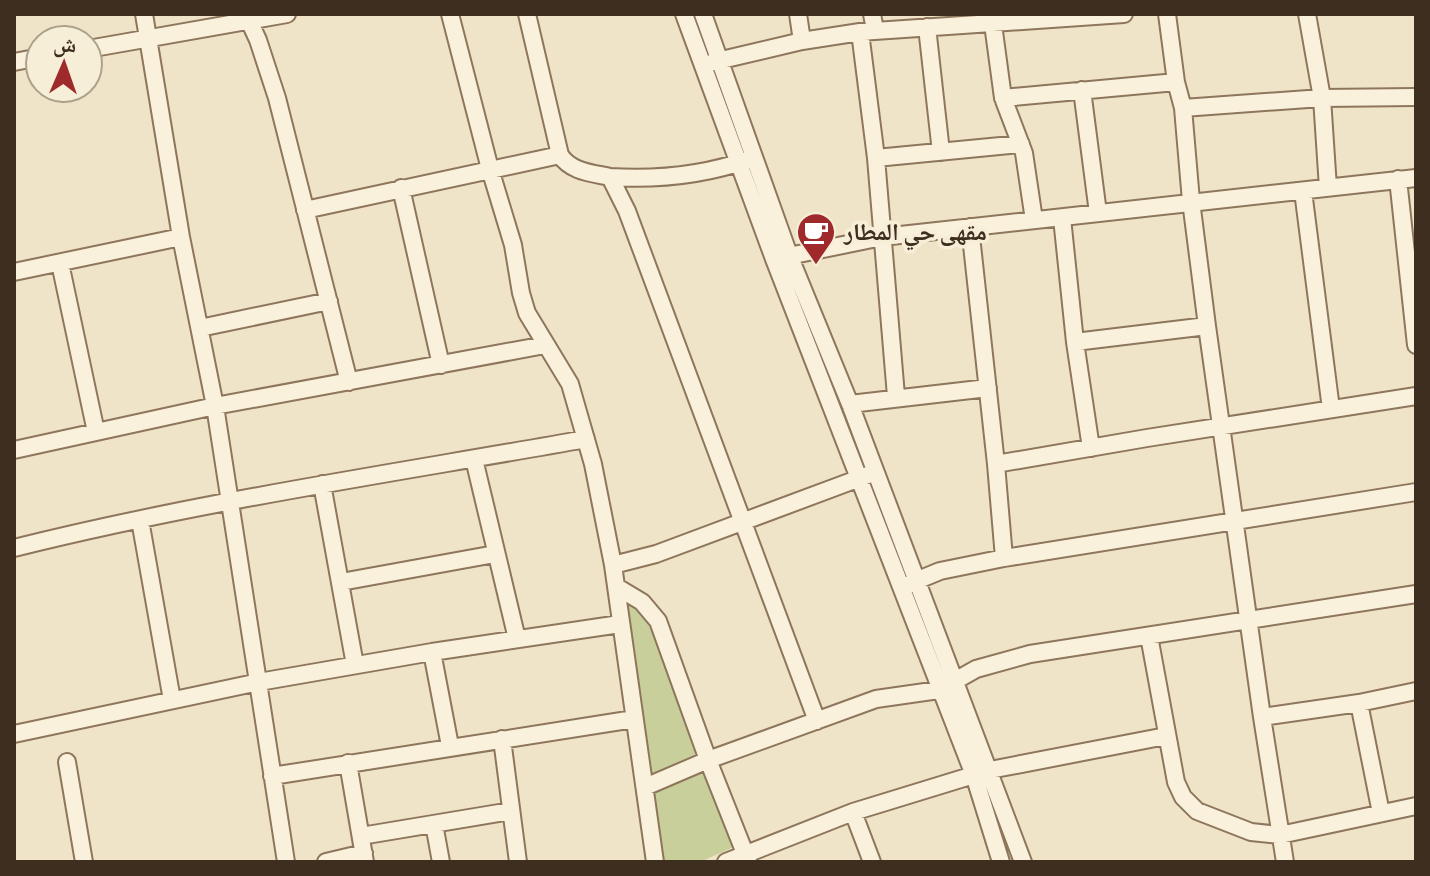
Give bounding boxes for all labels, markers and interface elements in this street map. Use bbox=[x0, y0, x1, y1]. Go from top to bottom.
north arrow bbox=[24, 24, 104, 104]
text: ش bbox=[53, 31, 77, 58]
cafe icon: مقهى حي المطار bbox=[795, 211, 837, 266]
place label: مقهى حي المطار bbox=[843, 218, 987, 251]

